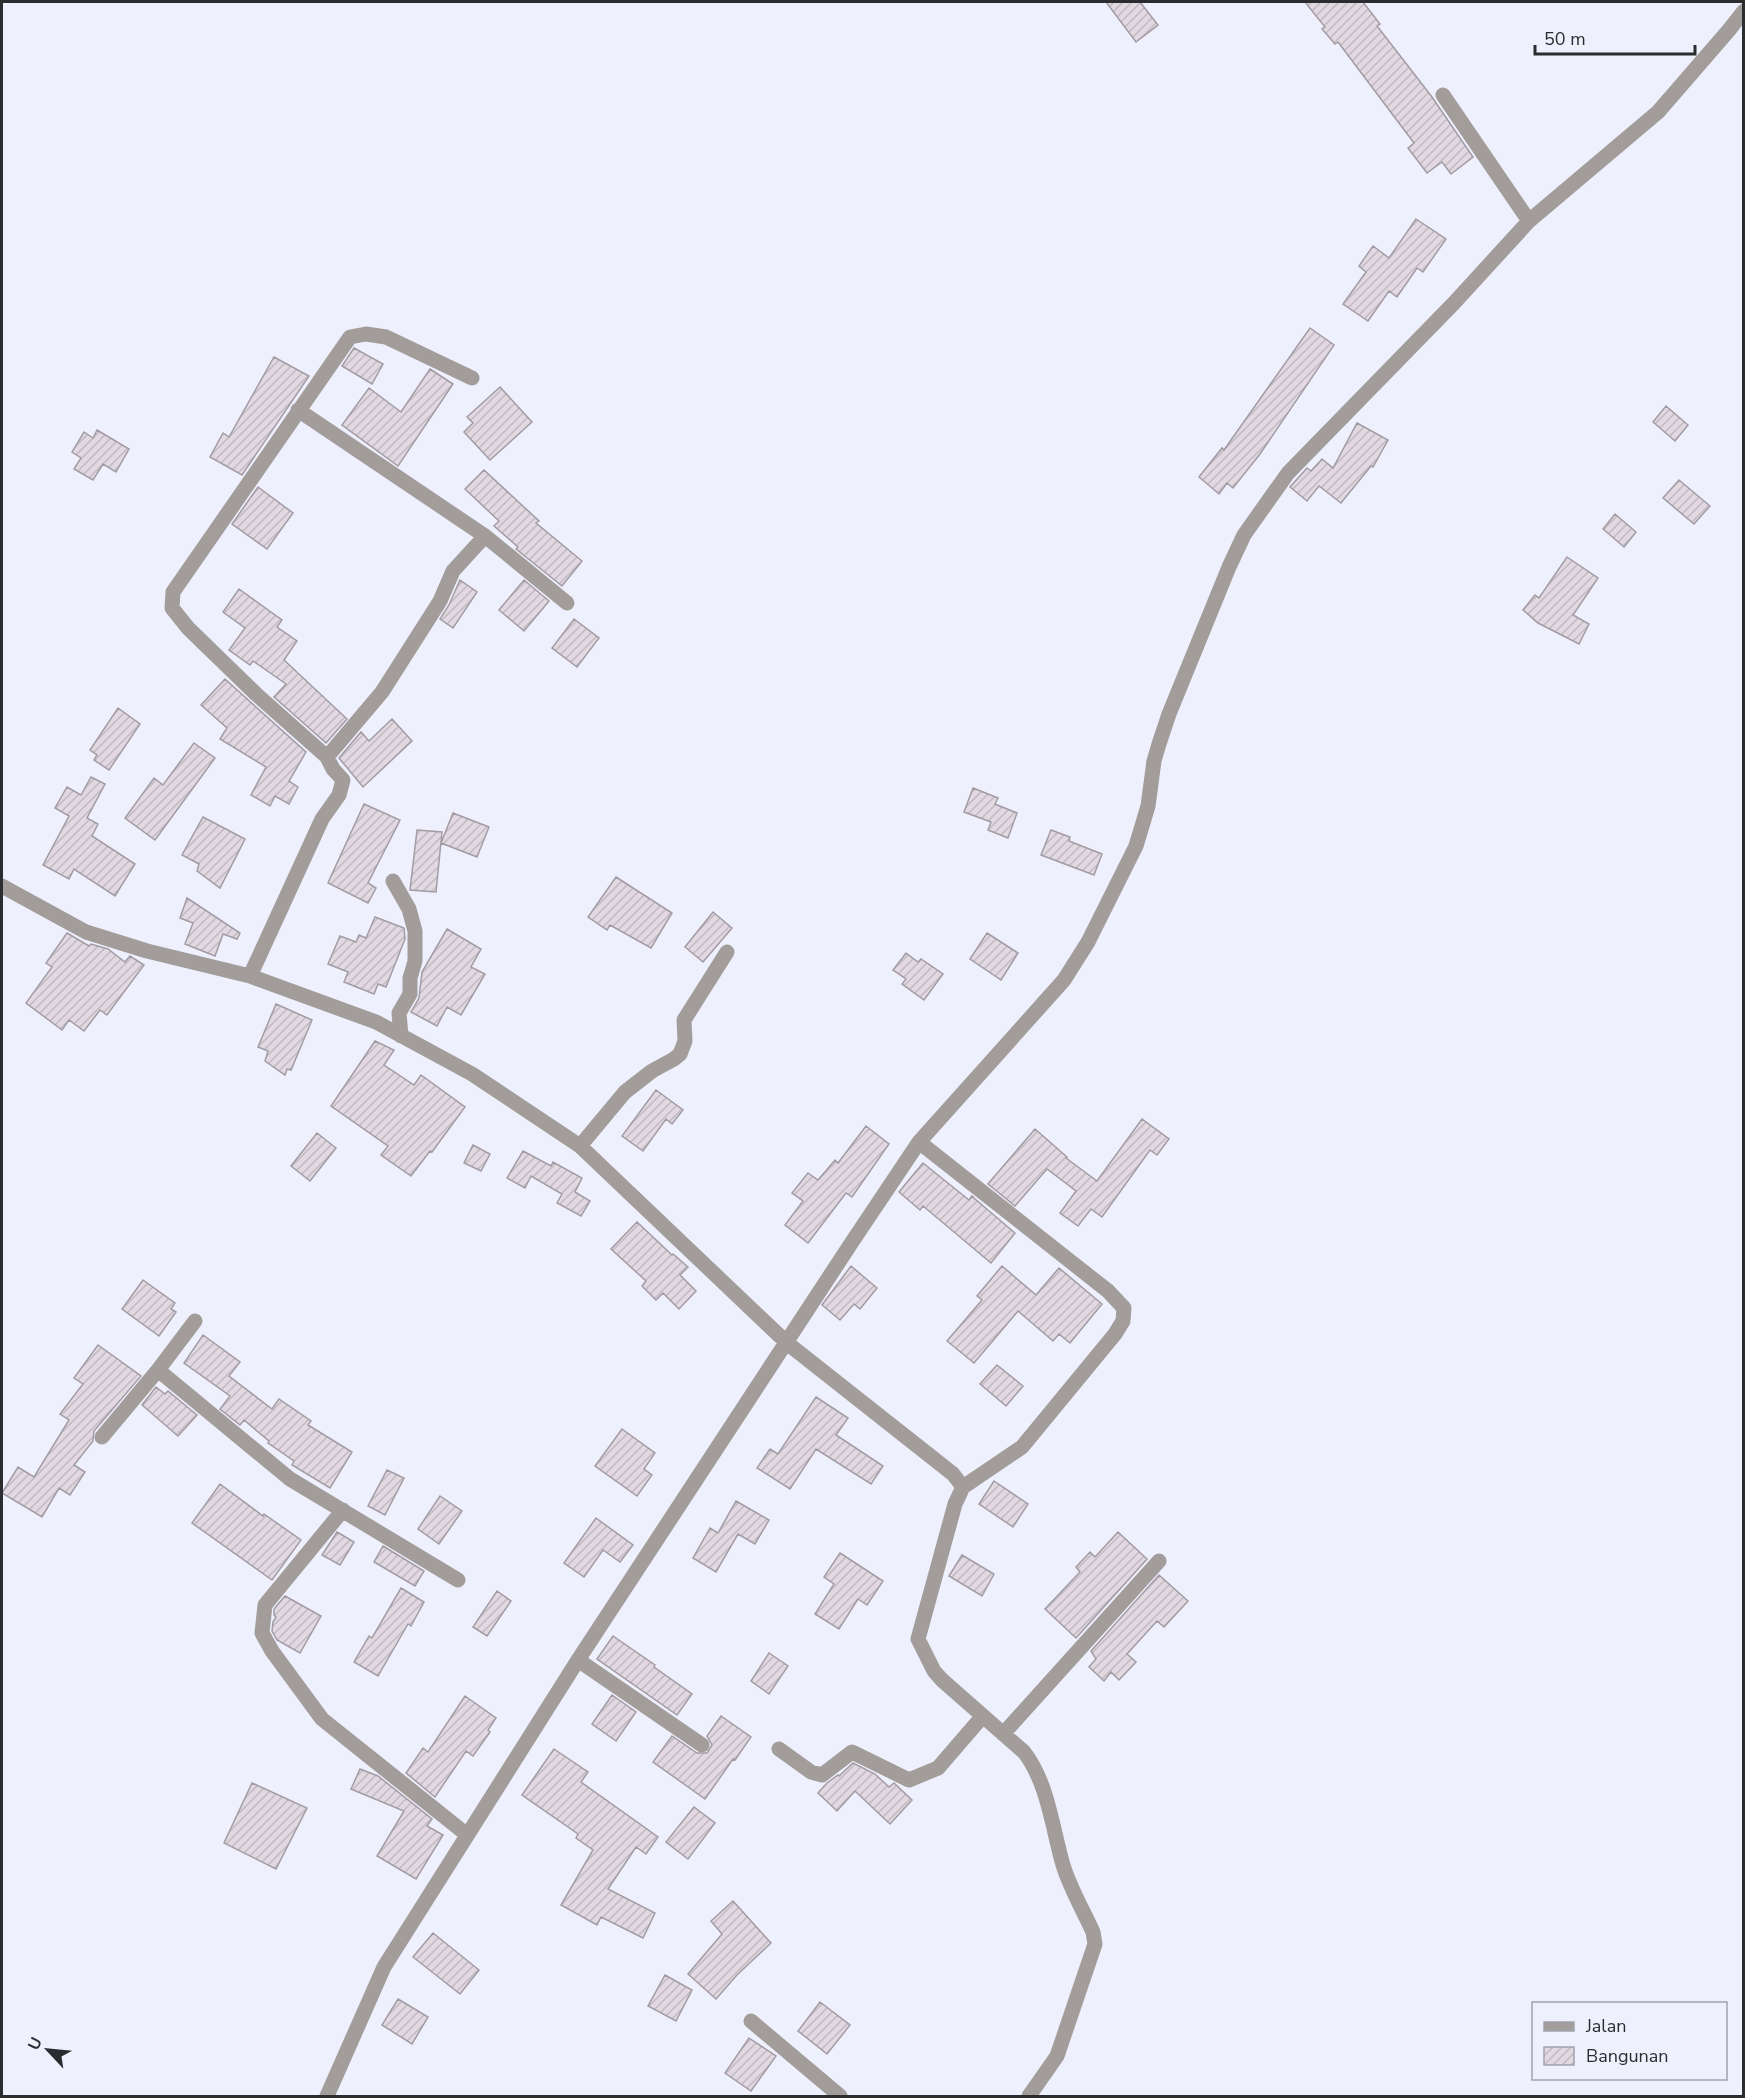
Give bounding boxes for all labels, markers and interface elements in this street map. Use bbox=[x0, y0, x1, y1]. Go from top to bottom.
scale bar bbox=[1535, 18, 1696, 56]
text: 50 m bbox=[1544, 27, 1586, 51]
legend bbox=[1532, 2002, 1727, 2080]
text: Jalan bbox=[1585, 2014, 1626, 2038]
north arrow bbox=[18, 2020, 78, 2080]
text: U bbox=[23, 2034, 48, 2054]
text: Bangunan bbox=[1586, 2044, 1669, 2068]

